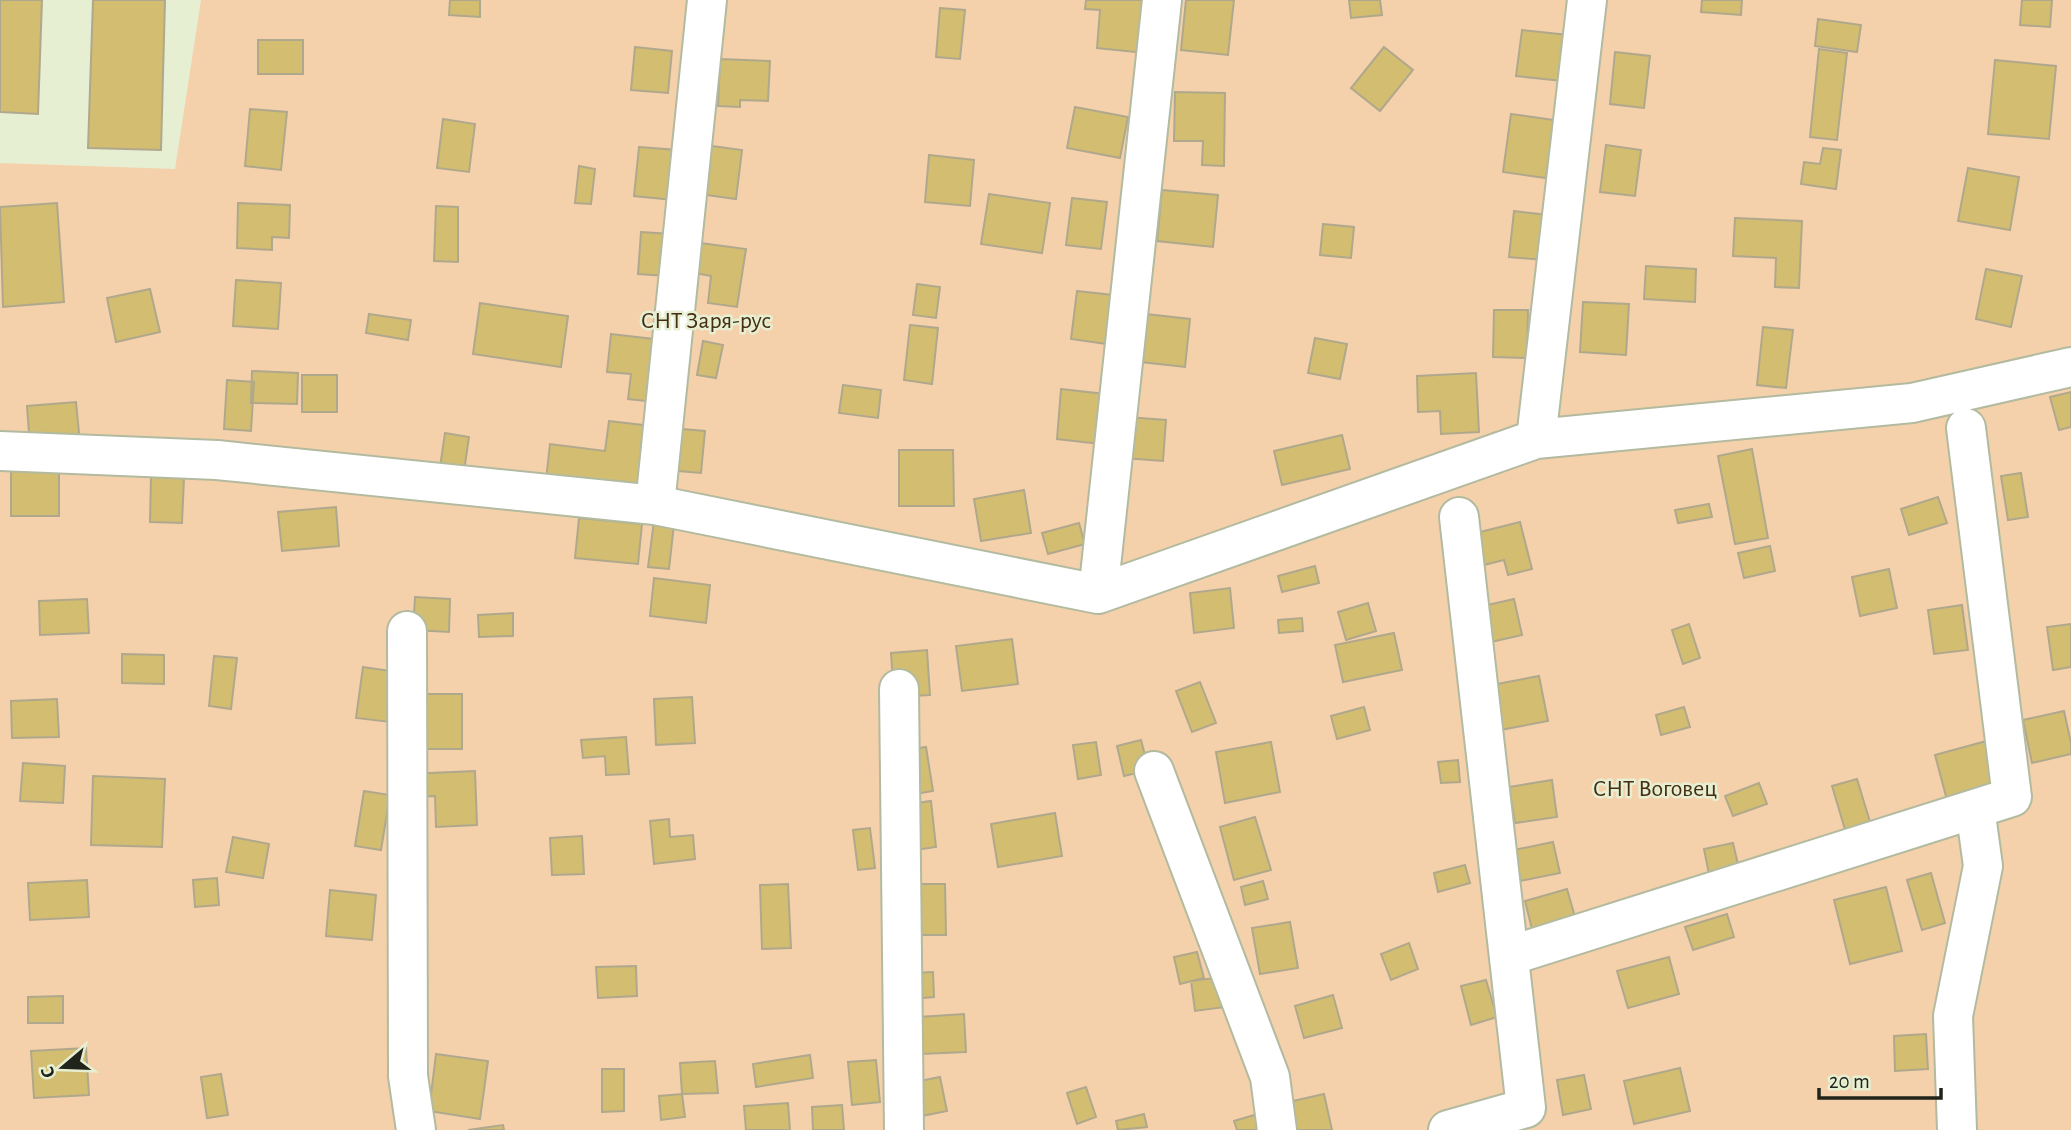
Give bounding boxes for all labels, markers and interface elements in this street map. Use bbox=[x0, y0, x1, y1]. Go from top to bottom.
park label: СНТ Заря-рус bbox=[641, 309, 771, 333]
park label: СНТ Воговец bbox=[1593, 777, 1717, 801]
north arrow bbox=[28, 1032, 98, 1102]
scale bar bbox=[1819, 1056, 1941, 1100]
text: С bbox=[38, 1064, 59, 1080]
text: 20 m bbox=[1829, 1071, 1870, 1092]

